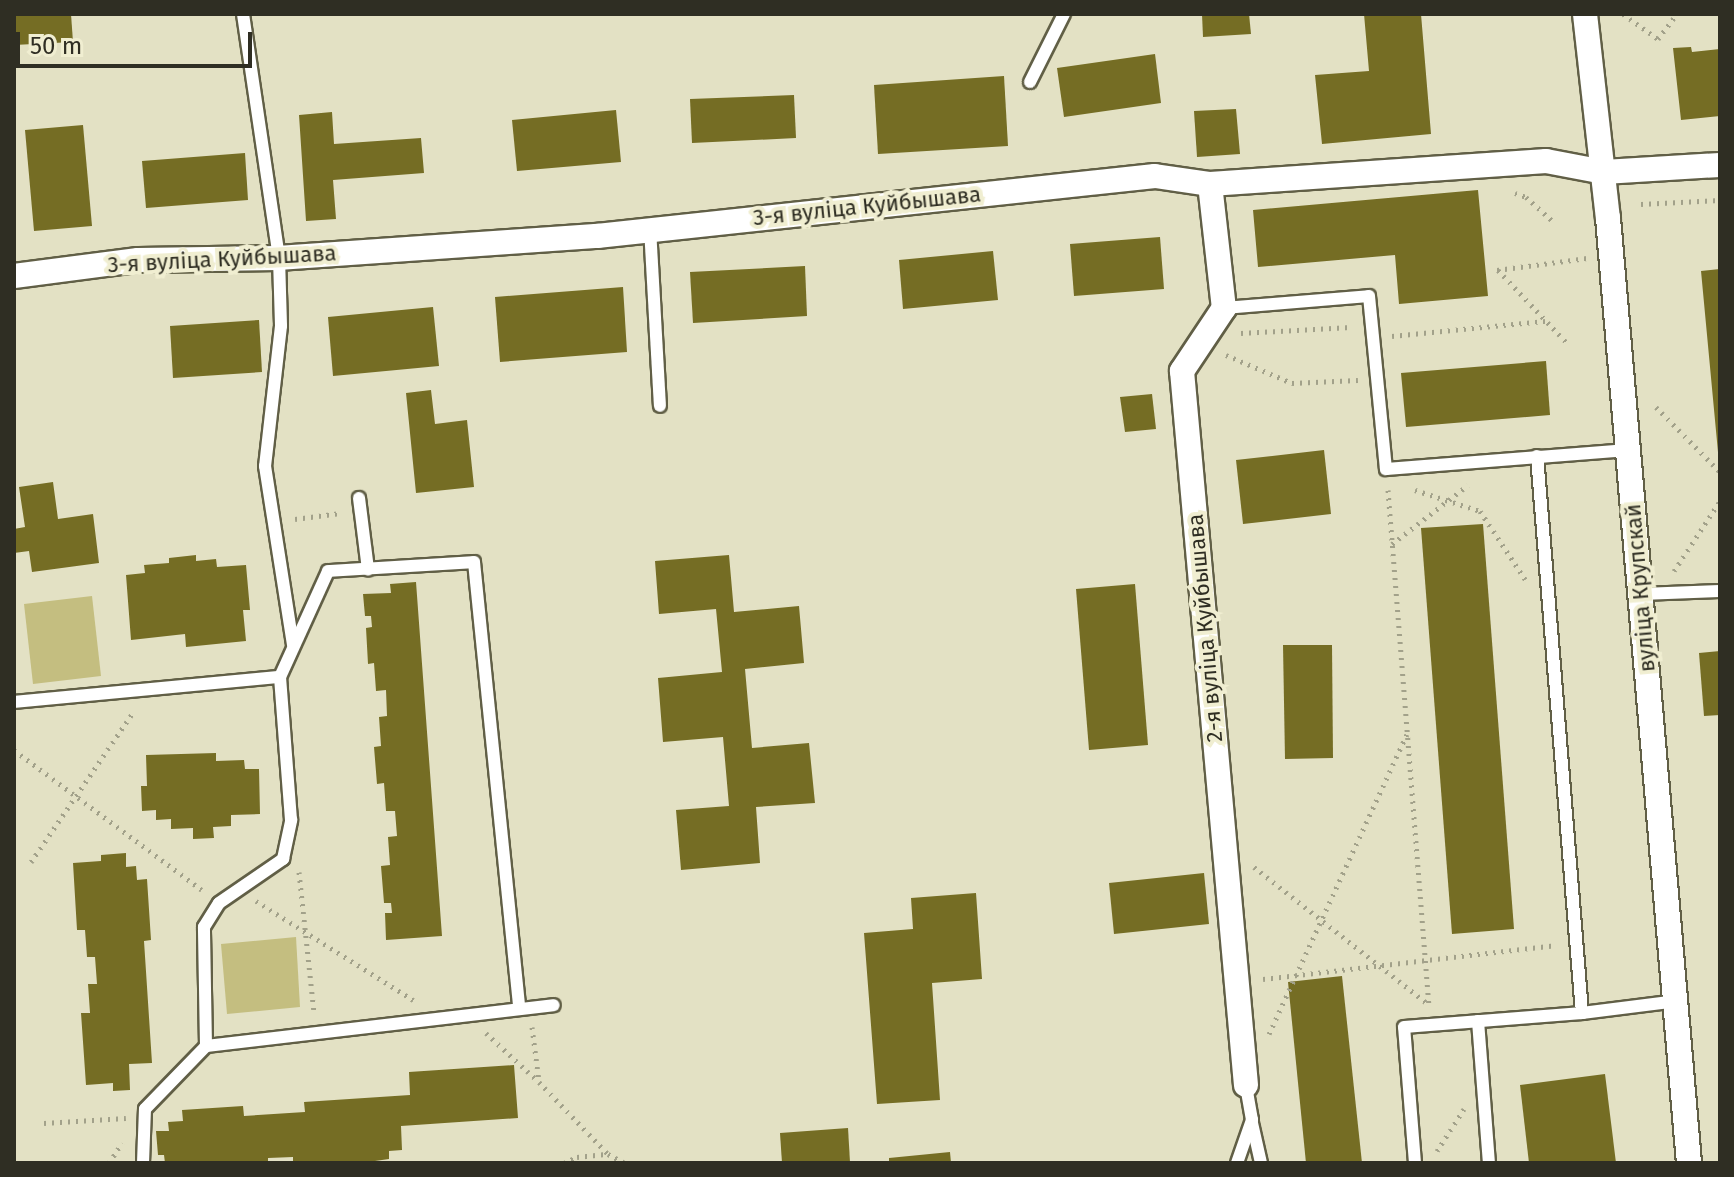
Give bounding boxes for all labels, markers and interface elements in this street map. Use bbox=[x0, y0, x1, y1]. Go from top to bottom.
scale bar bbox=[20, 16, 256, 66]
text: 50 m bbox=[30, 32, 82, 60]
street label: 3-я вуліца Куйбышава bbox=[752, 181, 982, 231]
street label: 3-я вуліца Куйбышава bbox=[107, 240, 337, 278]
street label: вуліца Крупскай bbox=[1619, 503, 1661, 673]
street label: 2-я вуліца Куйбышава bbox=[1182, 513, 1228, 743]

